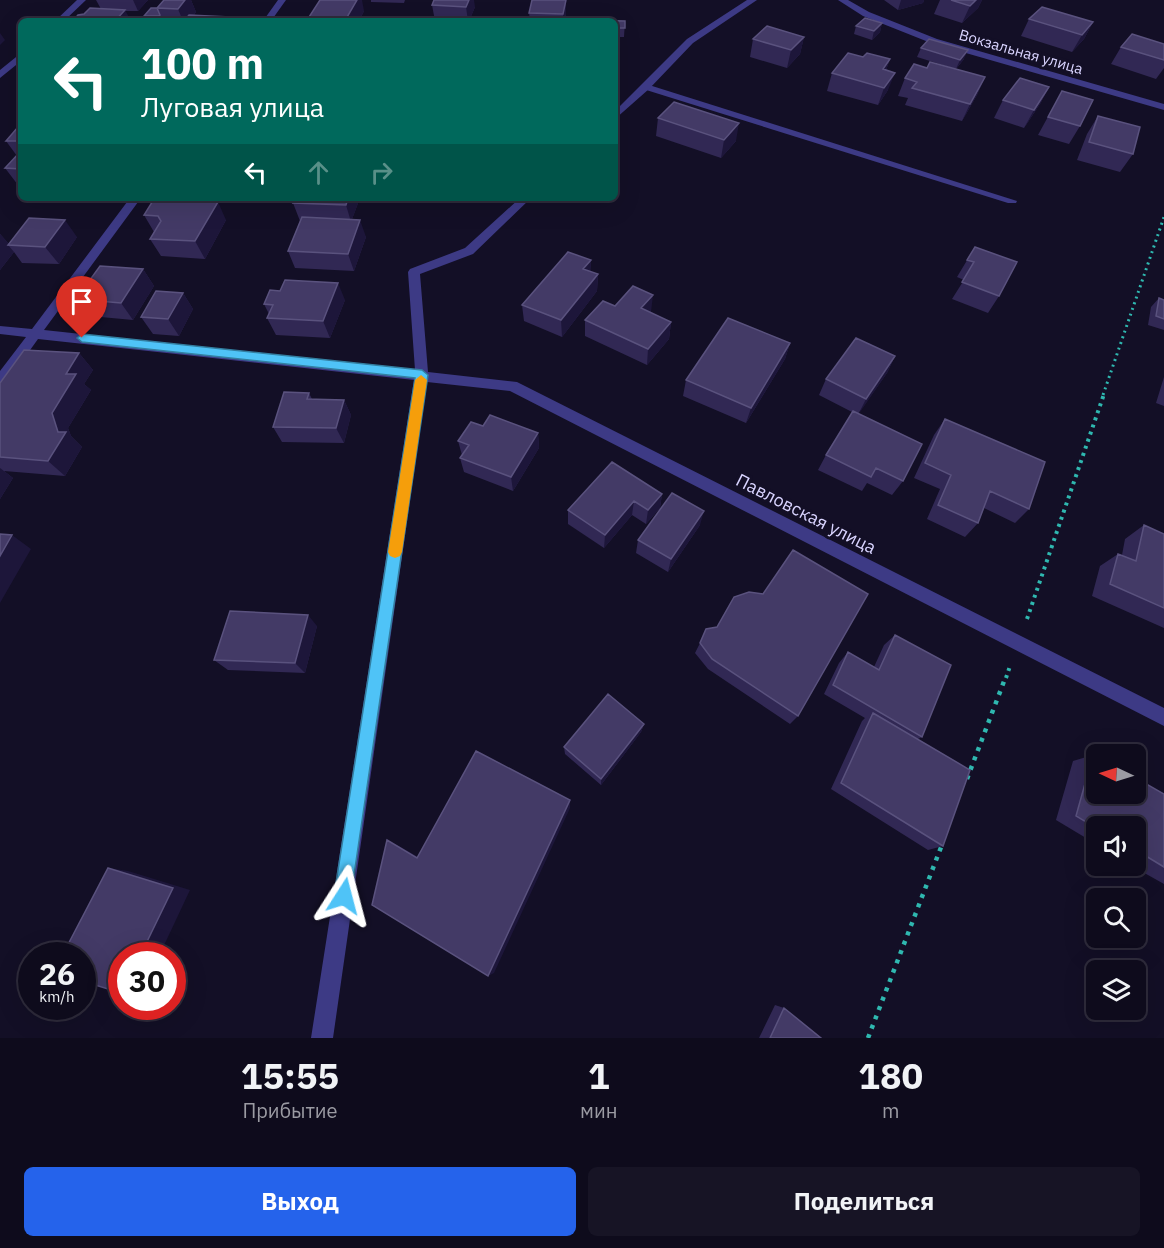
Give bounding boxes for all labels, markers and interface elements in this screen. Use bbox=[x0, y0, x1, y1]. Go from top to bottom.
street label: Вокзальная улица bbox=[957, 25, 1085, 78]
text: 100 m bbox=[141, 36, 264, 91]
icon: left bbox=[42, 42, 120, 120]
text: Луговая улица bbox=[141, 89, 324, 124]
icon: left bbox=[239, 156, 272, 189]
icon: ahead bbox=[302, 156, 335, 189]
icon: right bbox=[365, 156, 398, 189]
pin bbox=[56, 276, 107, 338]
icon: arrive bbox=[65, 285, 98, 318]
street label: Павловская улица bbox=[732, 468, 881, 559]
north arrow bbox=[1086, 744, 1146, 804]
map controls bbox=[1086, 744, 1146, 1020]
button: sound bbox=[1086, 816, 1146, 876]
position arrow bbox=[312, 864, 376, 928]
button: search bbox=[1086, 888, 1146, 948]
speed limit sign: 30 bbox=[108, 942, 186, 1020]
text: 26 bbox=[39, 954, 75, 993]
button: layers bbox=[1086, 960, 1146, 1020]
text: km/h bbox=[39, 987, 75, 1006]
text: 15:55 bbox=[241, 1052, 339, 1099]
text: 1 bbox=[588, 1052, 610, 1099]
text: 180 bbox=[858, 1052, 923, 1099]
text: Прибытие bbox=[242, 1097, 338, 1124]
text: мин bbox=[580, 1097, 617, 1124]
text: m bbox=[882, 1097, 899, 1124]
button: Выход bbox=[24, 1167, 576, 1236]
button: Поделиться bbox=[588, 1167, 1140, 1236]

